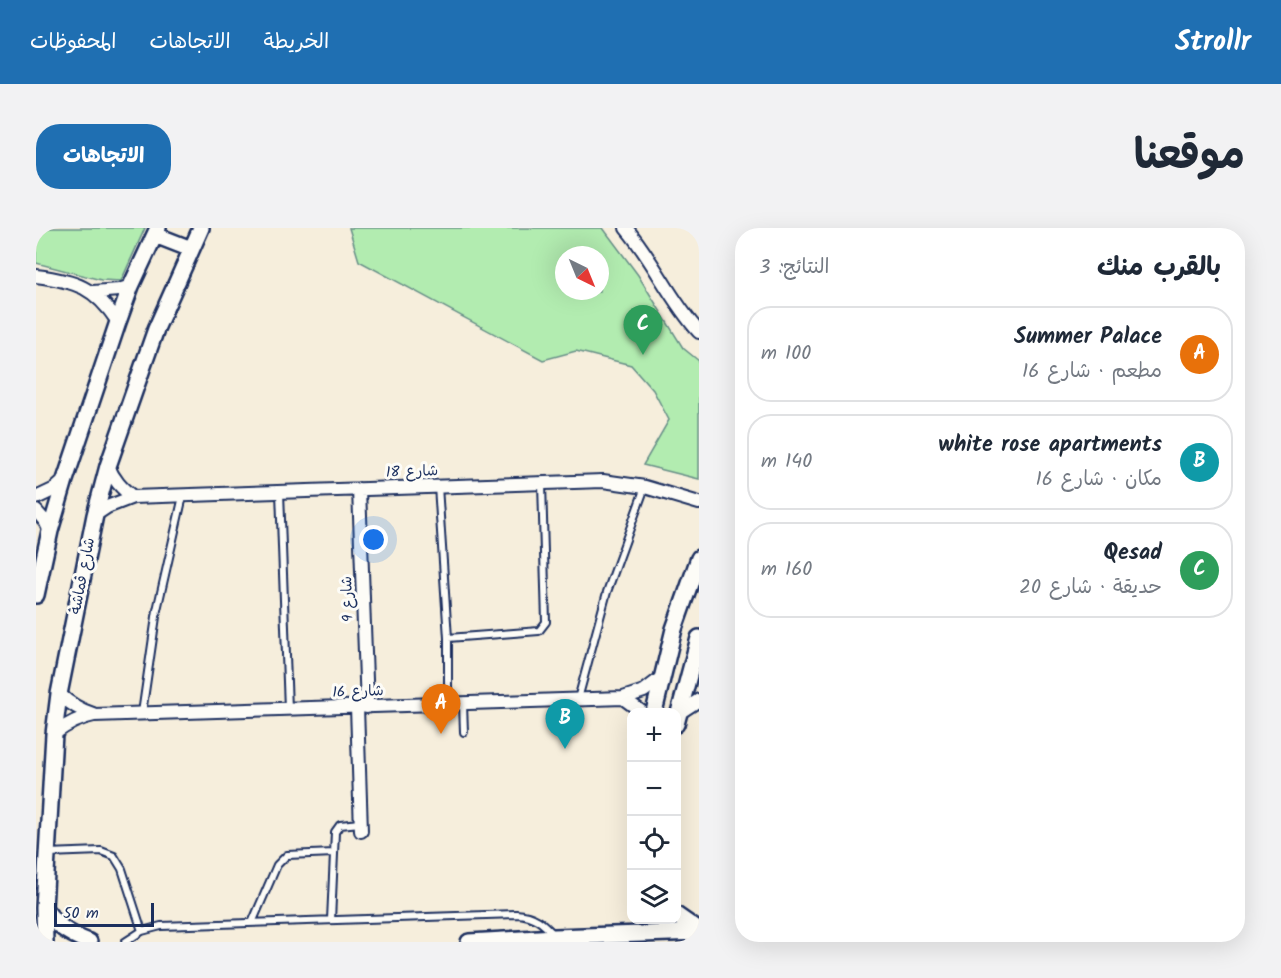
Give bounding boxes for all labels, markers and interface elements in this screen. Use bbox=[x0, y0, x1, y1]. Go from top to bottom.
text: Strollr bbox=[1175, 20, 1251, 65]
text: المحفوظات bbox=[30, 26, 116, 59]
text: الاتجاهات bbox=[149, 26, 231, 59]
text: الخريطة bbox=[264, 26, 329, 59]
text: موقعنا bbox=[1134, 123, 1245, 190]
button: الاتجاهات bbox=[36, 124, 171, 189]
north arrow bbox=[555, 246, 609, 300]
text: بالقرب منك bbox=[1097, 247, 1221, 289]
text: النتائج: 3 bbox=[759, 252, 830, 284]
pin: C bbox=[624, 306, 662, 355]
text: Summer Palace bbox=[1014, 320, 1162, 355]
text: 100 m bbox=[761, 338, 811, 370]
text: A bbox=[1193, 338, 1206, 370]
text: مطعم · شارع 16 bbox=[1022, 356, 1162, 388]
text: white rose apartments bbox=[938, 428, 1162, 463]
text: 140 m bbox=[761, 446, 812, 478]
text: B bbox=[1193, 446, 1206, 478]
street label: شارع 18 bbox=[385, 459, 439, 485]
text: مكان · شارع 16 bbox=[1035, 464, 1162, 496]
your location bbox=[359, 525, 388, 554]
street label: شارع قماشة bbox=[64, 536, 102, 616]
text: Qesad bbox=[1103, 536, 1162, 571]
text: 160 m bbox=[761, 554, 812, 586]
text: C bbox=[1193, 554, 1206, 586]
text: حديقة · شارع 20 bbox=[1019, 572, 1162, 604]
street label: شارع 9 bbox=[335, 576, 361, 622]
street label: شارع 16 bbox=[332, 679, 384, 705]
pin: A bbox=[422, 684, 460, 734]
pin: B bbox=[546, 700, 584, 749]
map controls bbox=[627, 708, 681, 924]
button: + bbox=[627, 708, 681, 762]
button: − bbox=[627, 762, 681, 816]
button: locate bbox=[627, 816, 681, 870]
button: layers bbox=[627, 870, 681, 924]
scale bar bbox=[54, 900, 154, 928]
text: 50 m bbox=[63, 901, 99, 926]

